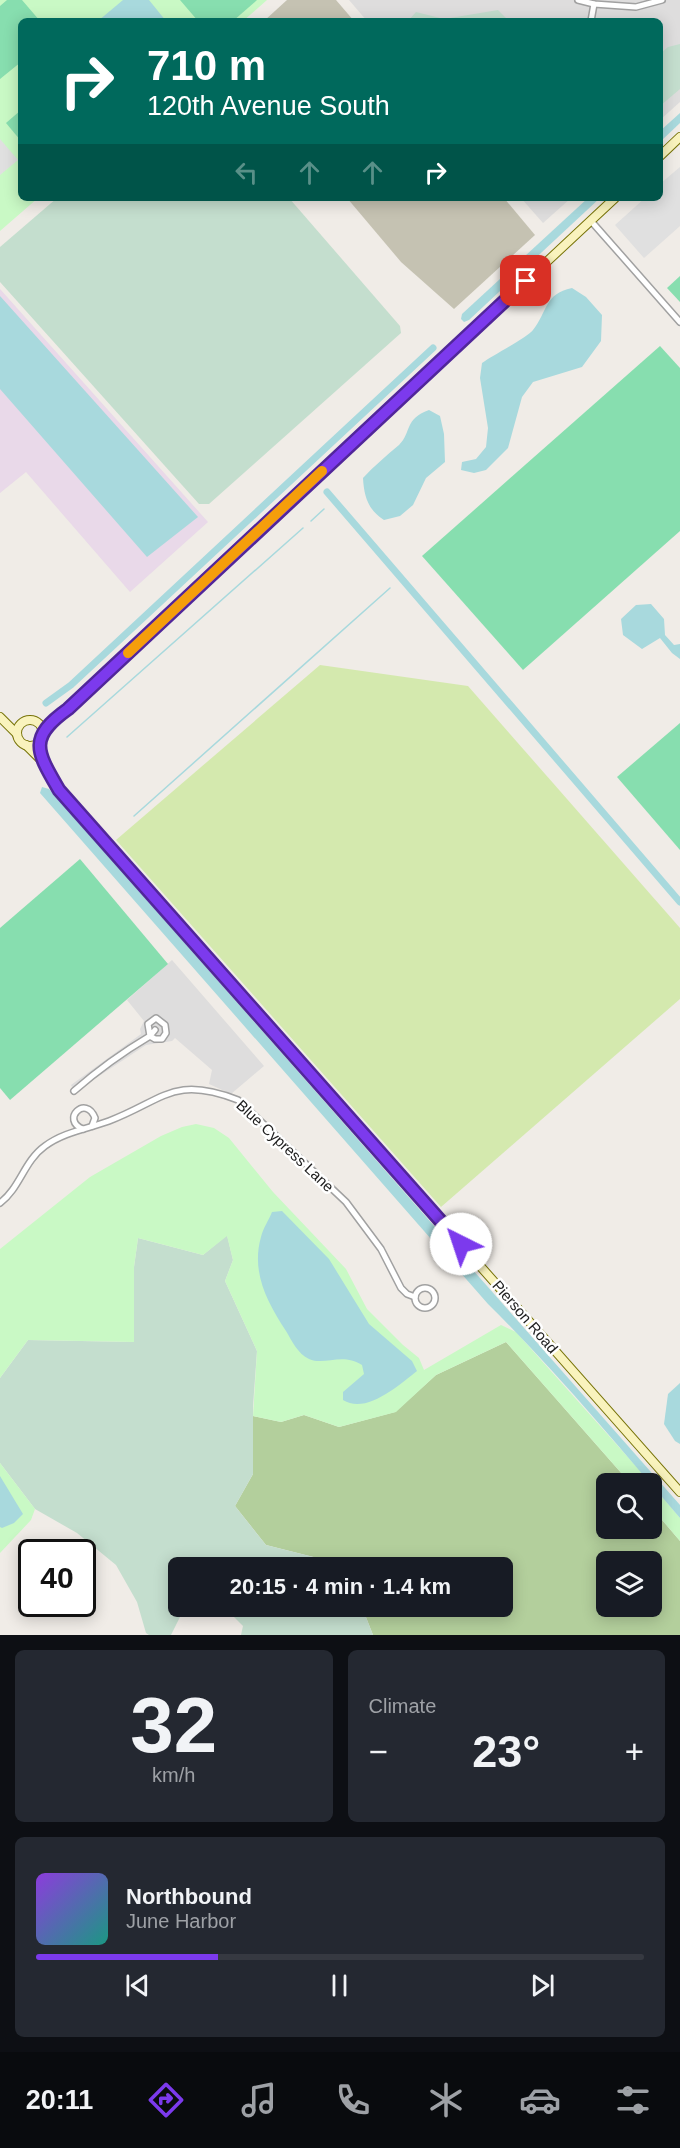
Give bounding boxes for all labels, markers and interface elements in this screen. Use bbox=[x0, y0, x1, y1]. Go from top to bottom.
icon: right bbox=[48, 42, 126, 120]
text: 710 m bbox=[147, 42, 266, 89]
text: 120th Avenue South bbox=[147, 91, 390, 121]
icon: left bbox=[230, 156, 263, 189]
icon: ahead bbox=[293, 156, 326, 189]
icon: ahead bbox=[356, 156, 389, 189]
icon: right bbox=[419, 156, 452, 189]
pin bbox=[500, 255, 551, 306]
icon: arrive bbox=[509, 264, 542, 297]
street label: Blue Cypress Lane bbox=[233, 1096, 337, 1195]
position arrow bbox=[429, 1212, 493, 1276]
street label: Pierson Road bbox=[489, 1277, 562, 1357]
map controls bbox=[596, 1473, 662, 1617]
button: search bbox=[596, 1473, 662, 1539]
speed limit sign: 40 bbox=[18, 1539, 96, 1617]
button: layers bbox=[596, 1551, 662, 1617]
text: 20:15 · 4 min · 1.4 km bbox=[230, 1574, 451, 1599]
text: 32 bbox=[130, 1681, 217, 1769]
text: Climate bbox=[369, 1695, 436, 1717]
text: 23° bbox=[472, 1726, 540, 1777]
text: − bbox=[369, 1733, 388, 1770]
text: + bbox=[625, 1733, 644, 1770]
text: km/h bbox=[152, 1764, 195, 1786]
text: Northbound bbox=[126, 1884, 252, 1909]
text: June Harbor bbox=[126, 1910, 236, 1932]
icon: previous bbox=[121, 1969, 154, 2002]
icon: pause bbox=[323, 1969, 356, 2002]
icon: next bbox=[526, 1969, 559, 2002]
icon: directions bbox=[145, 2079, 187, 2121]
icon: music bbox=[238, 2079, 280, 2121]
icon: phone bbox=[332, 2079, 374, 2121]
icon: climate bbox=[425, 2079, 467, 2121]
icon: car bbox=[519, 2079, 561, 2121]
icon: filters bbox=[612, 2079, 654, 2121]
text: 20:11 bbox=[26, 2085, 93, 2115]

